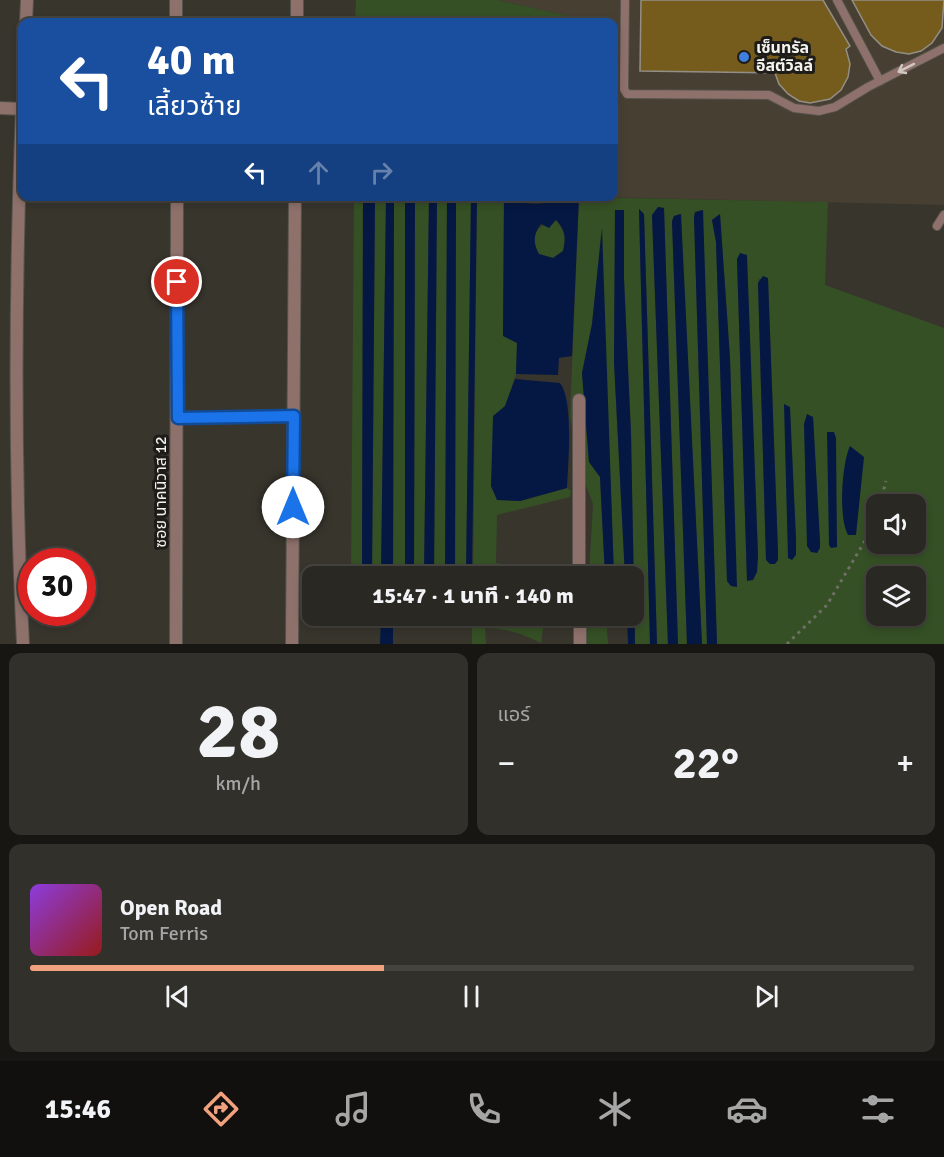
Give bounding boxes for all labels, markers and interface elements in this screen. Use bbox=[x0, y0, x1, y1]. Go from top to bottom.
text: 40 m bbox=[147, 35, 236, 86]
place label: เซ็นทรัล อีสต์วิลล์ bbox=[756, 38, 813, 76]
icon: left bbox=[48, 42, 126, 120]
marker: เซ็นทรัล อีสต์วิลล์ bbox=[737, 50, 751, 64]
one-way arrow bbox=[897, 62, 915, 74]
text: เลี้ยวซ้าย bbox=[147, 90, 241, 123]
icon: left bbox=[239, 156, 272, 189]
icon: ahead bbox=[302, 156, 335, 189]
icon: right bbox=[365, 156, 398, 189]
pin bbox=[151, 256, 202, 307]
icon: arrive bbox=[160, 265, 193, 298]
street label: ซอย นาคนิวาส 12 bbox=[151, 436, 171, 548]
position arrow bbox=[261, 475, 325, 539]
map controls bbox=[866, 494, 926, 626]
button: sound bbox=[866, 494, 926, 554]
speed limit sign: 30 bbox=[18, 548, 96, 626]
button: layers bbox=[866, 566, 926, 626]
text: 15:47 · 1 นาที · 140 m bbox=[372, 582, 574, 609]
text: 28 bbox=[196, 684, 280, 780]
text: แอร์ bbox=[498, 702, 530, 727]
text: 22° bbox=[672, 736, 739, 791]
text: − bbox=[498, 743, 515, 784]
text: + bbox=[896, 743, 914, 784]
text: km/h bbox=[216, 771, 261, 796]
text: Open Road bbox=[120, 894, 222, 921]
text: Tom Ferris bbox=[120, 921, 208, 946]
icon: previous bbox=[161, 980, 194, 1013]
icon: pause bbox=[455, 980, 488, 1013]
icon: next bbox=[750, 980, 783, 1013]
icon: directions bbox=[200, 1088, 242, 1130]
icon: music bbox=[332, 1088, 374, 1130]
icon: phone bbox=[463, 1088, 505, 1130]
icon: climate bbox=[594, 1088, 636, 1130]
icon: car bbox=[726, 1088, 768, 1130]
icon: filters bbox=[857, 1088, 899, 1130]
text: 15:46 bbox=[45, 1093, 111, 1126]

